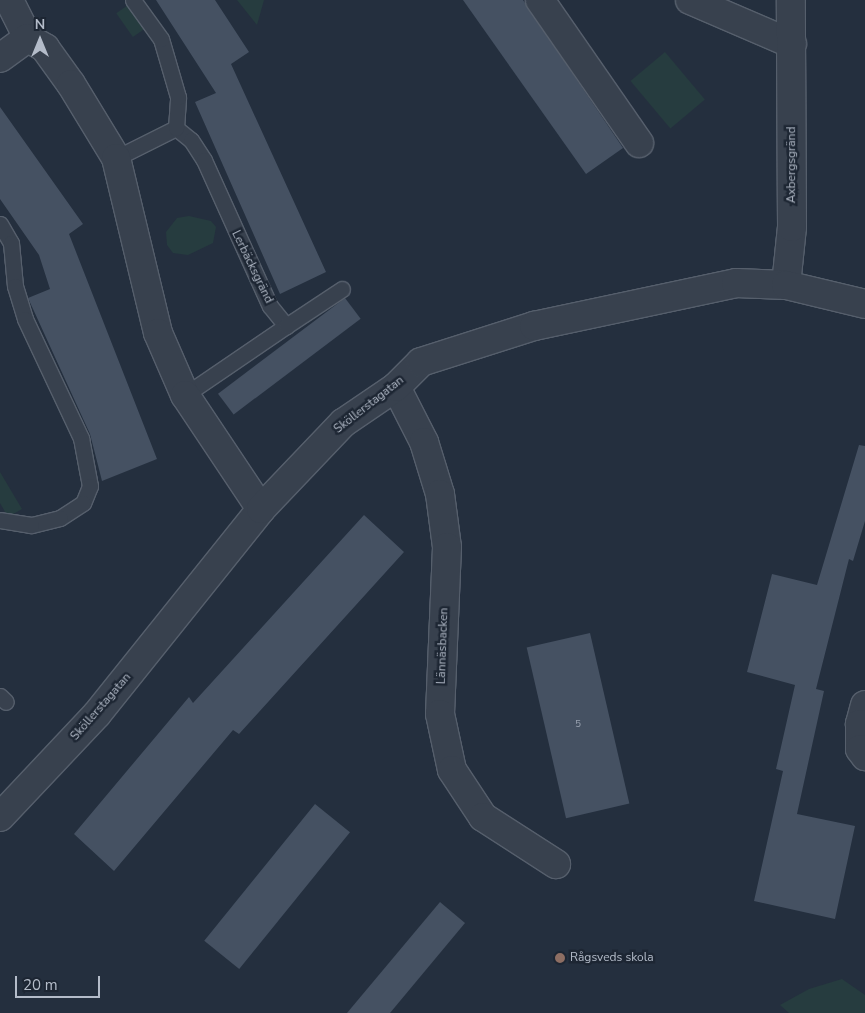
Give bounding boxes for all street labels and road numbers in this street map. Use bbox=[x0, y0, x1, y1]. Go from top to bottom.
street label: Axbergsgränd bbox=[785, 127, 799, 203]
street label: Lerbäcksgränd bbox=[228, 228, 276, 306]
street label: Sköllerstagatan bbox=[331, 373, 407, 437]
street label: Lännäsbacken bbox=[434, 607, 452, 685]
street label: Sköllerstagatan bbox=[68, 670, 134, 744]

